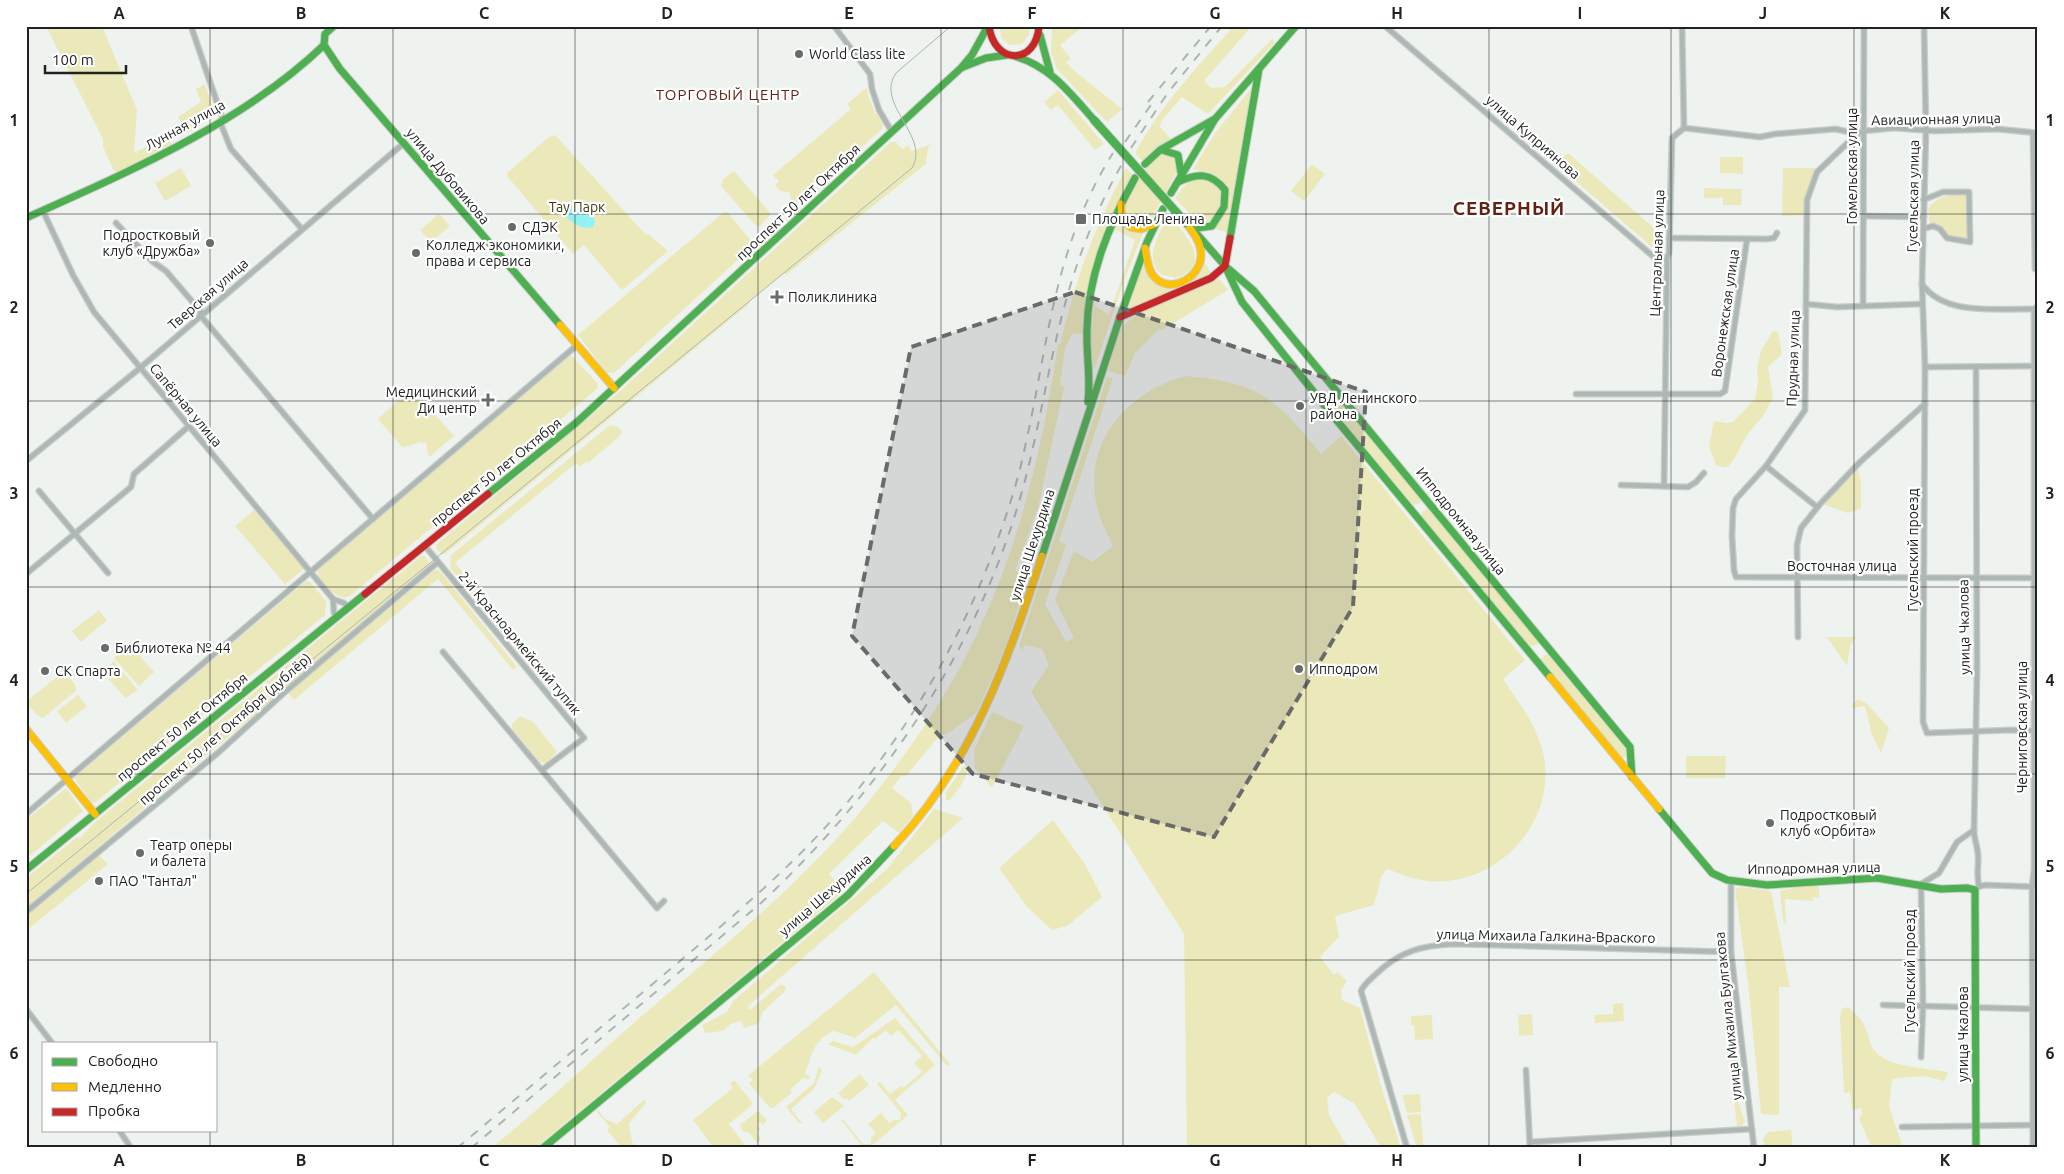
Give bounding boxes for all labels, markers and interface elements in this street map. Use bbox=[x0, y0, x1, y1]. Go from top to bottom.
text: A bbox=[113, 4, 125, 22]
text: B bbox=[296, 4, 306, 22]
text: C bbox=[479, 4, 489, 22]
text: D bbox=[661, 4, 673, 22]
text: E bbox=[844, 4, 854, 22]
text: F bbox=[1028, 4, 1037, 22]
text: G bbox=[1209, 4, 1221, 22]
text: H bbox=[1391, 4, 1403, 22]
text: I bbox=[1578, 4, 1582, 22]
text: J bbox=[1759, 4, 1767, 22]
text: K bbox=[1940, 4, 1951, 22]
scale bar bbox=[45, 42, 126, 74]
place label: World Class lite bbox=[809, 46, 905, 62]
marker: World Class lite bbox=[793, 48, 805, 60]
text: 100 m bbox=[52, 51, 94, 68]
district label: ТОРГОВЫЙ ЦЕНТР bbox=[656, 86, 800, 103]
street label: улица Куприянова bbox=[1483, 92, 1583, 182]
street label: Лунная улица bbox=[142, 96, 228, 154]
street label: Гомельская улица bbox=[1844, 107, 1860, 225]
street label: Авиационная улица bbox=[1871, 110, 2001, 128]
text: 1 bbox=[9, 111, 19, 129]
text: 1 bbox=[2045, 111, 2055, 129]
street label: улица Дубовикова bbox=[403, 125, 493, 227]
street label: проспект 50 лет Октября bbox=[733, 140, 863, 264]
street label: Гусельская улица bbox=[1904, 140, 1922, 252]
street label: Центральная улица bbox=[1647, 189, 1667, 317]
district label: СЕВЕРНЫЙ bbox=[1453, 197, 1565, 219]
park label: Тау Парк bbox=[549, 199, 605, 215]
place label: Площадь Ленина bbox=[1092, 211, 1205, 227]
marker: Площадь Ленина bbox=[1074, 212, 1088, 226]
place label: СДЭК bbox=[522, 219, 558, 235]
marker: СДЭК bbox=[506, 221, 518, 233]
place label: Подростковый клуб «Дружба» bbox=[103, 227, 200, 259]
marker: Подростковый клуб «Дружба» bbox=[204, 237, 216, 249]
place label: Колледж экономики, права и сервиса bbox=[426, 237, 564, 269]
marker: Колледж экономики, права и сервиса bbox=[410, 247, 422, 259]
street label: Воронежская улица bbox=[1708, 248, 1742, 378]
street label: Тверская улица bbox=[165, 255, 251, 333]
place label: Поликлиника bbox=[788, 289, 877, 305]
marker: Поликлиника bbox=[770, 290, 784, 304]
text: 2 bbox=[9, 298, 19, 316]
text: 2 bbox=[2045, 298, 2055, 316]
street label: Прудная улица bbox=[1783, 309, 1803, 407]
street label: Сапёрная улица bbox=[146, 360, 226, 450]
place label: Медицинский Ди центр bbox=[386, 384, 477, 416]
place label: УВД Ленинского района bbox=[1310, 390, 1417, 422]
marker: Медицинский Ди центр bbox=[481, 393, 495, 407]
marker: УВД Ленинского района bbox=[1294, 400, 1306, 412]
street label: проспект 50 лет Октября bbox=[427, 414, 565, 530]
street label: Ипподромная улица bbox=[1413, 464, 1509, 578]
text: 3 bbox=[9, 484, 19, 502]
text: 3 bbox=[2045, 484, 2055, 502]
street label: улица Шехурдина bbox=[1006, 487, 1058, 603]
street label: Гусельский проезд bbox=[1905, 488, 1921, 612]
street label: Восточная улица bbox=[1787, 558, 1897, 574]
street label: 2-й Красноармейский тупик bbox=[455, 568, 585, 718]
street label: улица Чкалова bbox=[1955, 579, 1973, 675]
place label: Библиотека № 44 bbox=[115, 640, 231, 656]
marker: Библиотека № 44 bbox=[99, 642, 111, 654]
street label: проспект 50 лет Октября (дублёр) bbox=[136, 650, 314, 808]
place label: Ипподром bbox=[1309, 661, 1378, 677]
street label: Черниговская улица bbox=[2014, 661, 2030, 793]
place label: СК Спарта bbox=[55, 663, 121, 679]
marker: Ипподром bbox=[1293, 663, 1305, 675]
marker: СК Спарта bbox=[39, 665, 51, 677]
street label: проспект 50 лет Октября bbox=[113, 669, 251, 785]
text: 4 bbox=[9, 671, 19, 689]
text: 4 bbox=[2045, 671, 2055, 689]
place label: Подростковый клуб «Орбита» bbox=[1780, 807, 1877, 839]
marker: Подростковый клуб «Орбита» bbox=[1764, 817, 1776, 829]
place label: Театр оперы и балета bbox=[150, 837, 232, 869]
marker: Театр оперы и балета bbox=[134, 847, 146, 859]
street label: улица Шехурдина bbox=[776, 851, 874, 939]
text: 5 bbox=[9, 857, 19, 875]
text: 5 bbox=[2045, 857, 2055, 875]
street label: Ипподромная улица bbox=[1747, 859, 1881, 877]
place label: ПАО "Тантал" bbox=[109, 873, 197, 889]
marker: ПАО "Тантал" bbox=[93, 875, 105, 887]
street label: Гусельский проезд bbox=[1902, 909, 1918, 1033]
street label: улица Михаила Галкина-Враского bbox=[1436, 926, 1656, 946]
street label: улица Михаила Булгакова bbox=[1711, 931, 1745, 1101]
street label: улица Чкалова bbox=[1955, 986, 1971, 1082]
legend bbox=[42, 1042, 218, 1132]
text: 6 bbox=[9, 1044, 19, 1062]
text: 6 bbox=[2045, 1044, 2055, 1062]
text: Свободно bbox=[88, 1052, 158, 1069]
text: Медленно bbox=[88, 1078, 162, 1095]
text: Пробка bbox=[88, 1102, 140, 1119]
text: A bbox=[113, 1151, 125, 1169]
text: B bbox=[296, 1151, 306, 1169]
text: C bbox=[479, 1151, 489, 1169]
text: D bbox=[661, 1151, 673, 1169]
text: E bbox=[844, 1151, 854, 1169]
text: F bbox=[1028, 1151, 1037, 1169]
text: G bbox=[1209, 1151, 1221, 1169]
text: H bbox=[1391, 1151, 1403, 1169]
text: I bbox=[1578, 1151, 1582, 1169]
text: J bbox=[1759, 1151, 1767, 1169]
text: K bbox=[1940, 1151, 1951, 1169]

